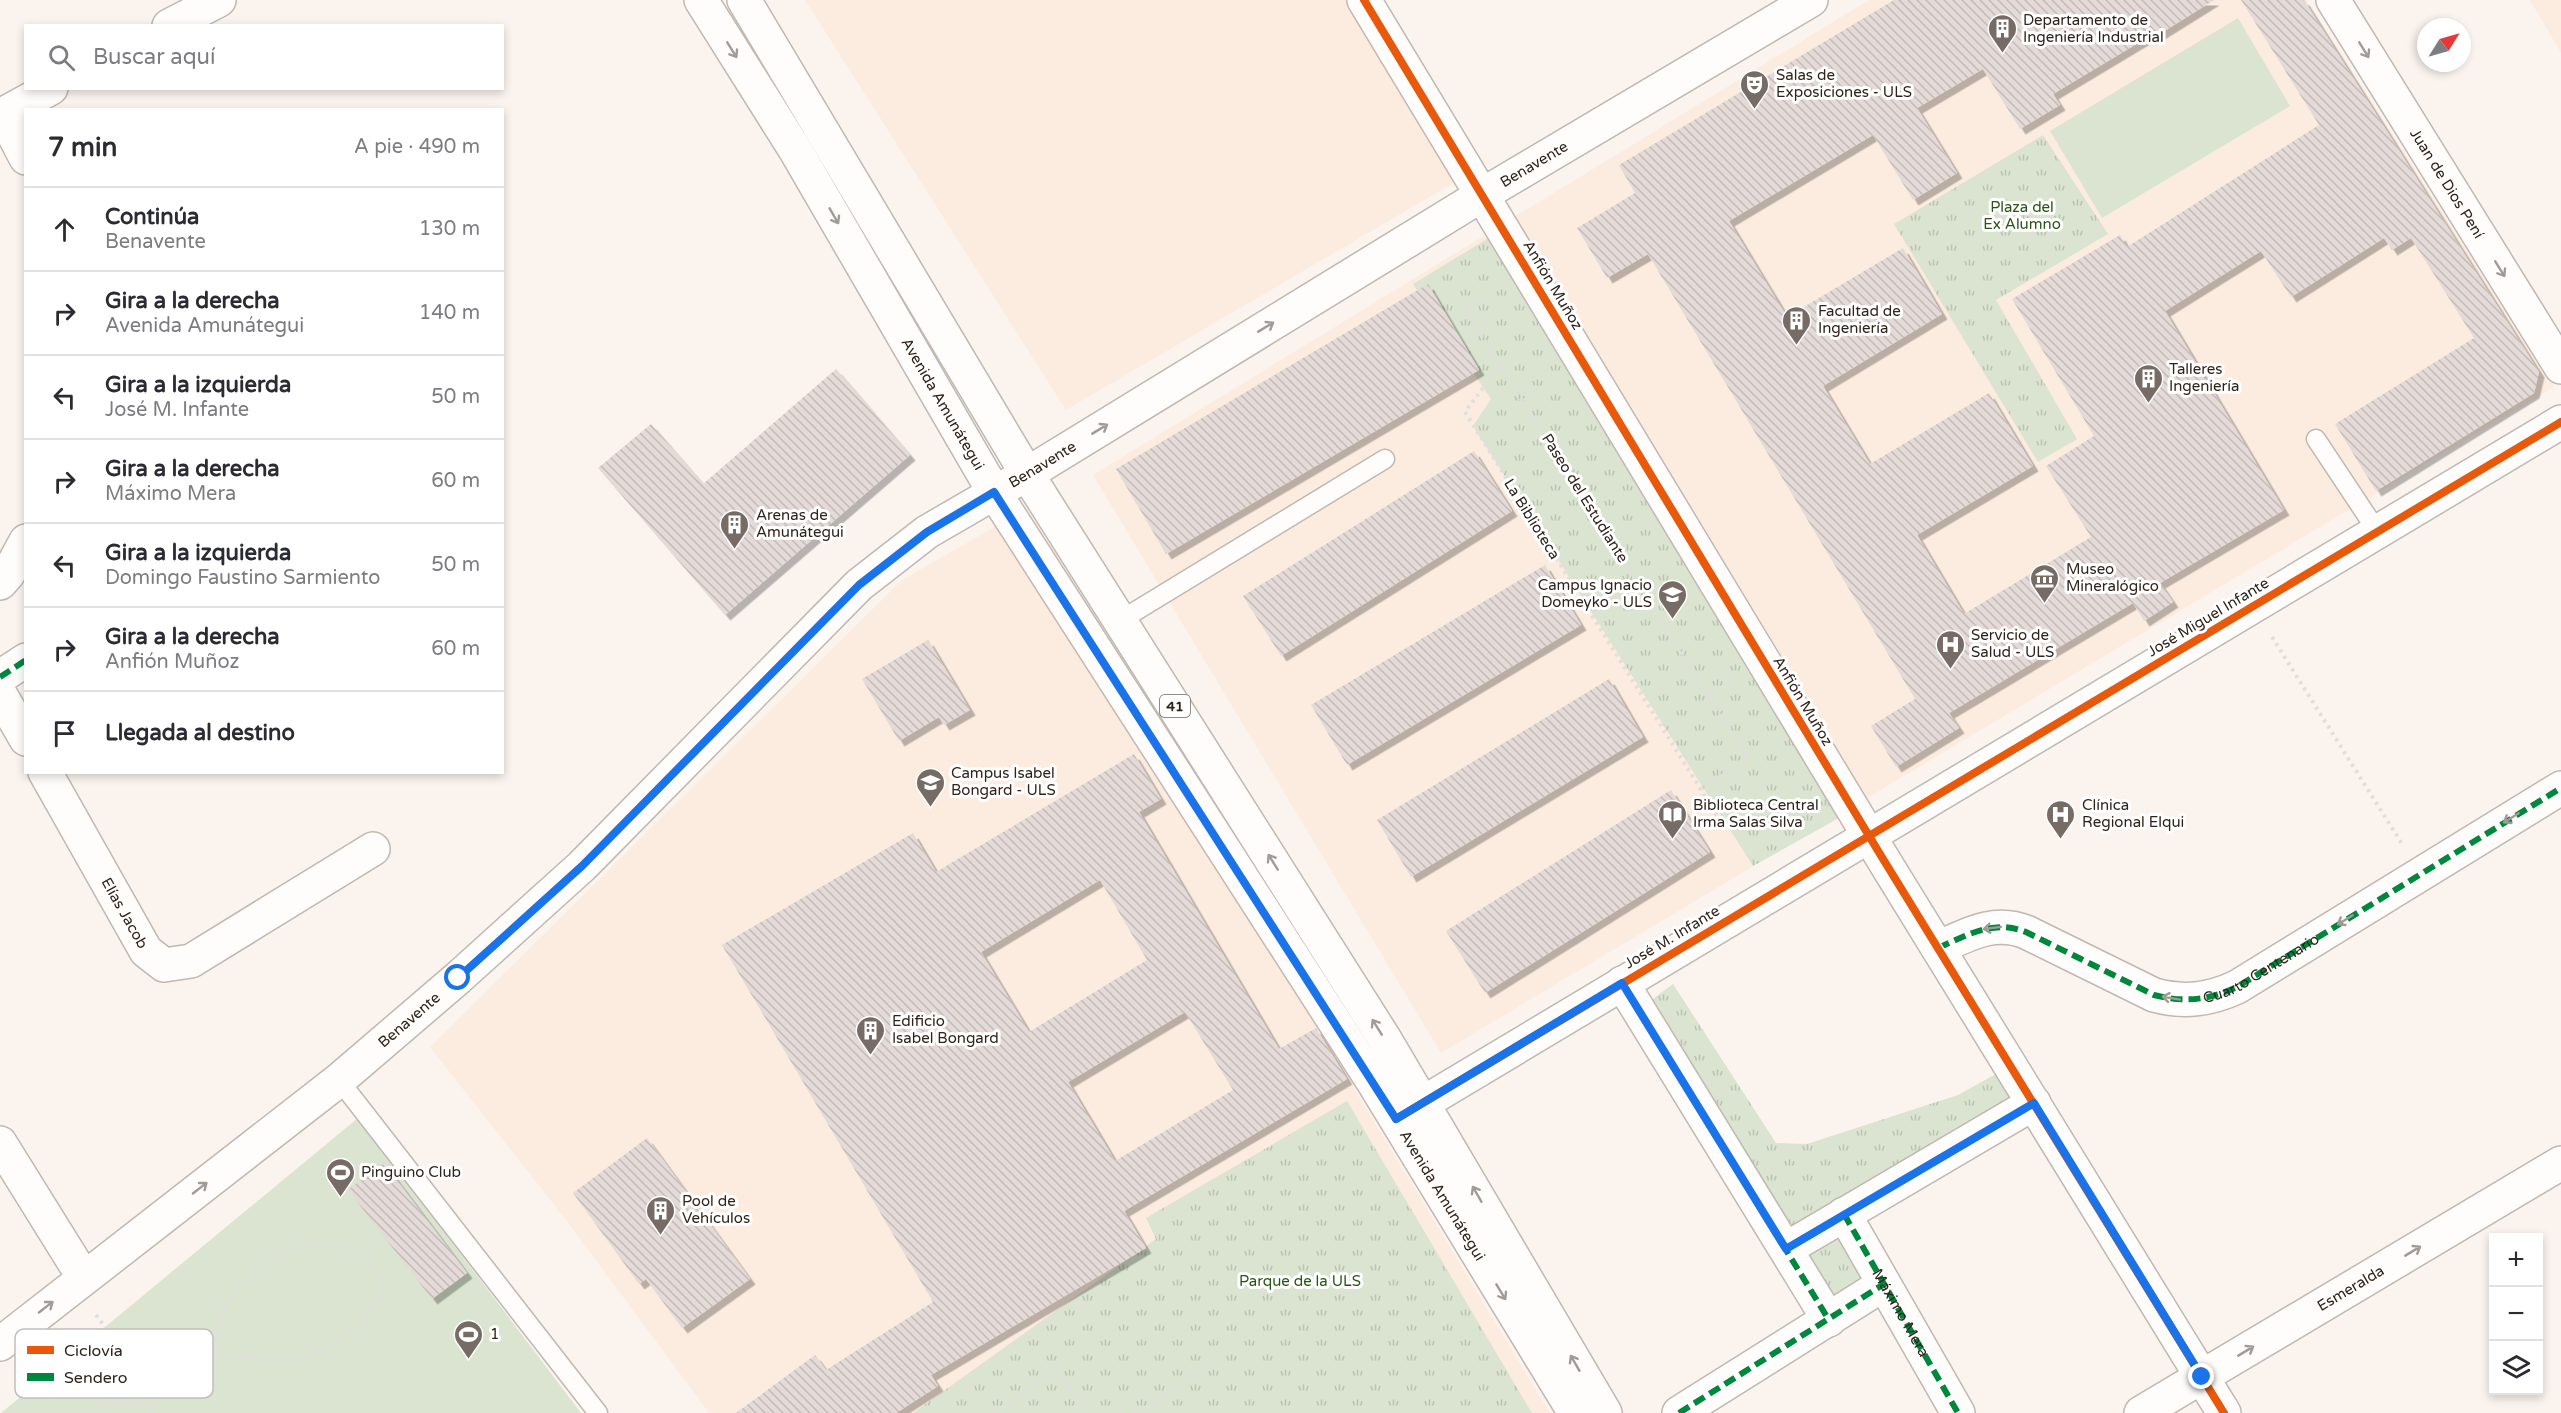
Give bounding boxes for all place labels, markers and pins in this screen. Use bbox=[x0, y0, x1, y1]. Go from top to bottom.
place label: Departamento de Ingeniería Industrial bbox=[2023, 11, 2164, 46]
building icon: Departamento de Ingeniería Industrial bbox=[1986, 13, 2018, 55]
place label: Salas de Exposiciones - ULS bbox=[1776, 66, 1912, 101]
theatre icon: Salas de Exposiciones - ULS bbox=[1739, 68, 1771, 110]
place label: Facultad de Ingeniería bbox=[1818, 302, 1901, 337]
building icon: Facultad de Ingeniería bbox=[1781, 304, 1813, 346]
place label: Talleres Ingeniería bbox=[2169, 360, 2240, 395]
building icon: Talleres Ingeniería bbox=[2132, 362, 2164, 404]
place label: Arenas de Amunátegui bbox=[756, 506, 844, 541]
building icon: Arenas de Amunátegui bbox=[719, 508, 751, 550]
place label: Museo Mineralógico bbox=[2066, 560, 2159, 595]
museum icon: Museo Mineralógico bbox=[2029, 562, 2061, 604]
place label: Campus Ignacio Domeyko - ULS bbox=[1538, 576, 1652, 611]
school or university icon: Campus Ignacio Domeyko - ULS bbox=[1657, 578, 1689, 620]
place label: Servicio de Salud - ULS bbox=[1971, 626, 2054, 661]
hospital icon: Servicio de Salud - ULS bbox=[1934, 628, 1966, 670]
place label: Campus Isabel Bongard - ULS bbox=[951, 764, 1056, 799]
school or university icon: Campus Isabel Bongard - ULS bbox=[914, 766, 946, 808]
place label: Biblioteca Central Irma Salas Silva bbox=[1693, 796, 1819, 831]
place label: Clínica Regional Elqui bbox=[2082, 796, 2184, 831]
library icon: Biblioteca Central Irma Salas Silva bbox=[1656, 798, 1688, 840]
hospital icon: Clínica Regional Elqui bbox=[2045, 798, 2077, 840]
place label: Edificio Isabel Bongard bbox=[892, 1012, 999, 1047]
building icon: Edificio Isabel Bongard bbox=[855, 1014, 887, 1056]
sports icon: Pinguino Club bbox=[324, 1156, 356, 1198]
place label: Pinguino Club bbox=[361, 1163, 461, 1181]
place label: Pool de Vehículos bbox=[682, 1192, 750, 1227]
building icon: Pool de Vehículos bbox=[645, 1194, 677, 1236]
sports icon: 1 bbox=[453, 1318, 485, 1360]
place label: 1 bbox=[490, 1325, 499, 1343]

